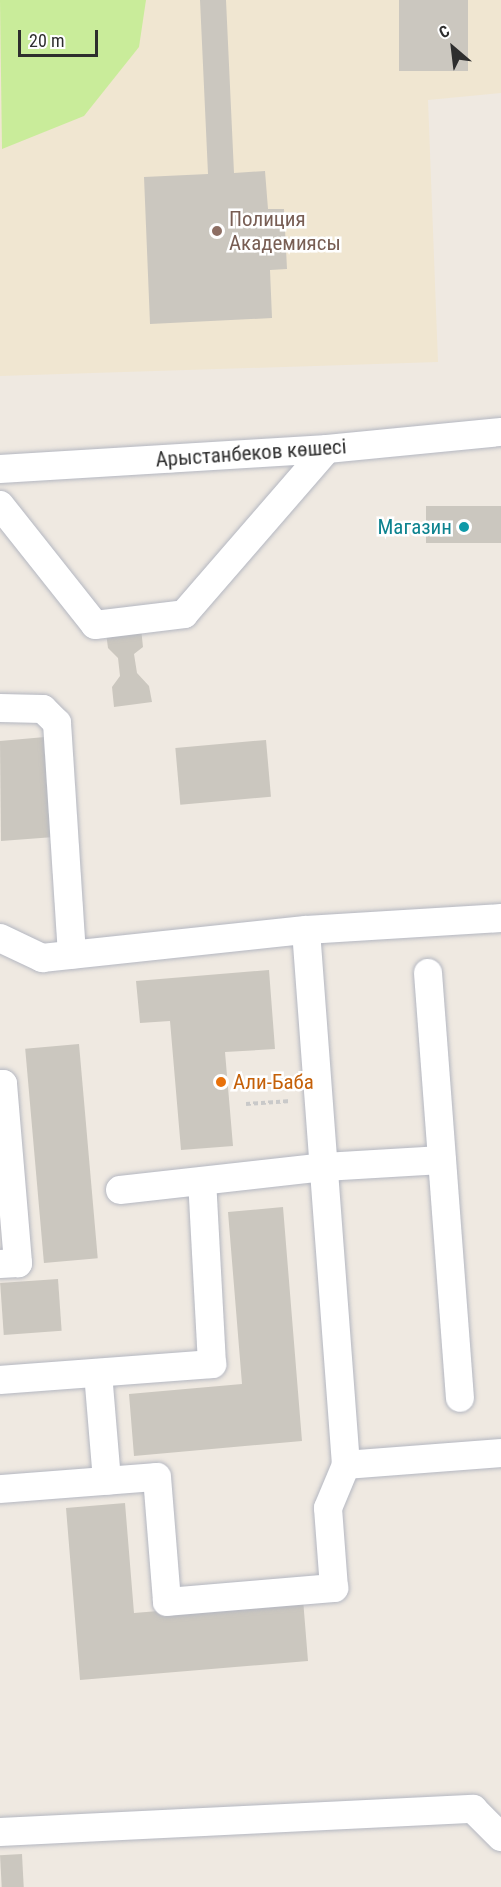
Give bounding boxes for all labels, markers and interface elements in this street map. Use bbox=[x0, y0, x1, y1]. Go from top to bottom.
scale bar bbox=[21, 18, 100, 56]
north arrow bbox=[423, 18, 483, 78]
text: С bbox=[436, 21, 453, 42]
text: 20 m bbox=[29, 30, 64, 51]
place label: Полиция Академиясы bbox=[229, 206, 341, 256]
marker: Полиция Академиясы bbox=[210, 224, 224, 238]
street label: Арыстанбеков көшесі bbox=[155, 434, 347, 472]
place label: Магазин bbox=[377, 514, 452, 540]
marker: Магазин bbox=[457, 520, 471, 534]
place label: Али-Баба bbox=[233, 1069, 314, 1095]
marker: Али-Баба bbox=[214, 1075, 228, 1089]

